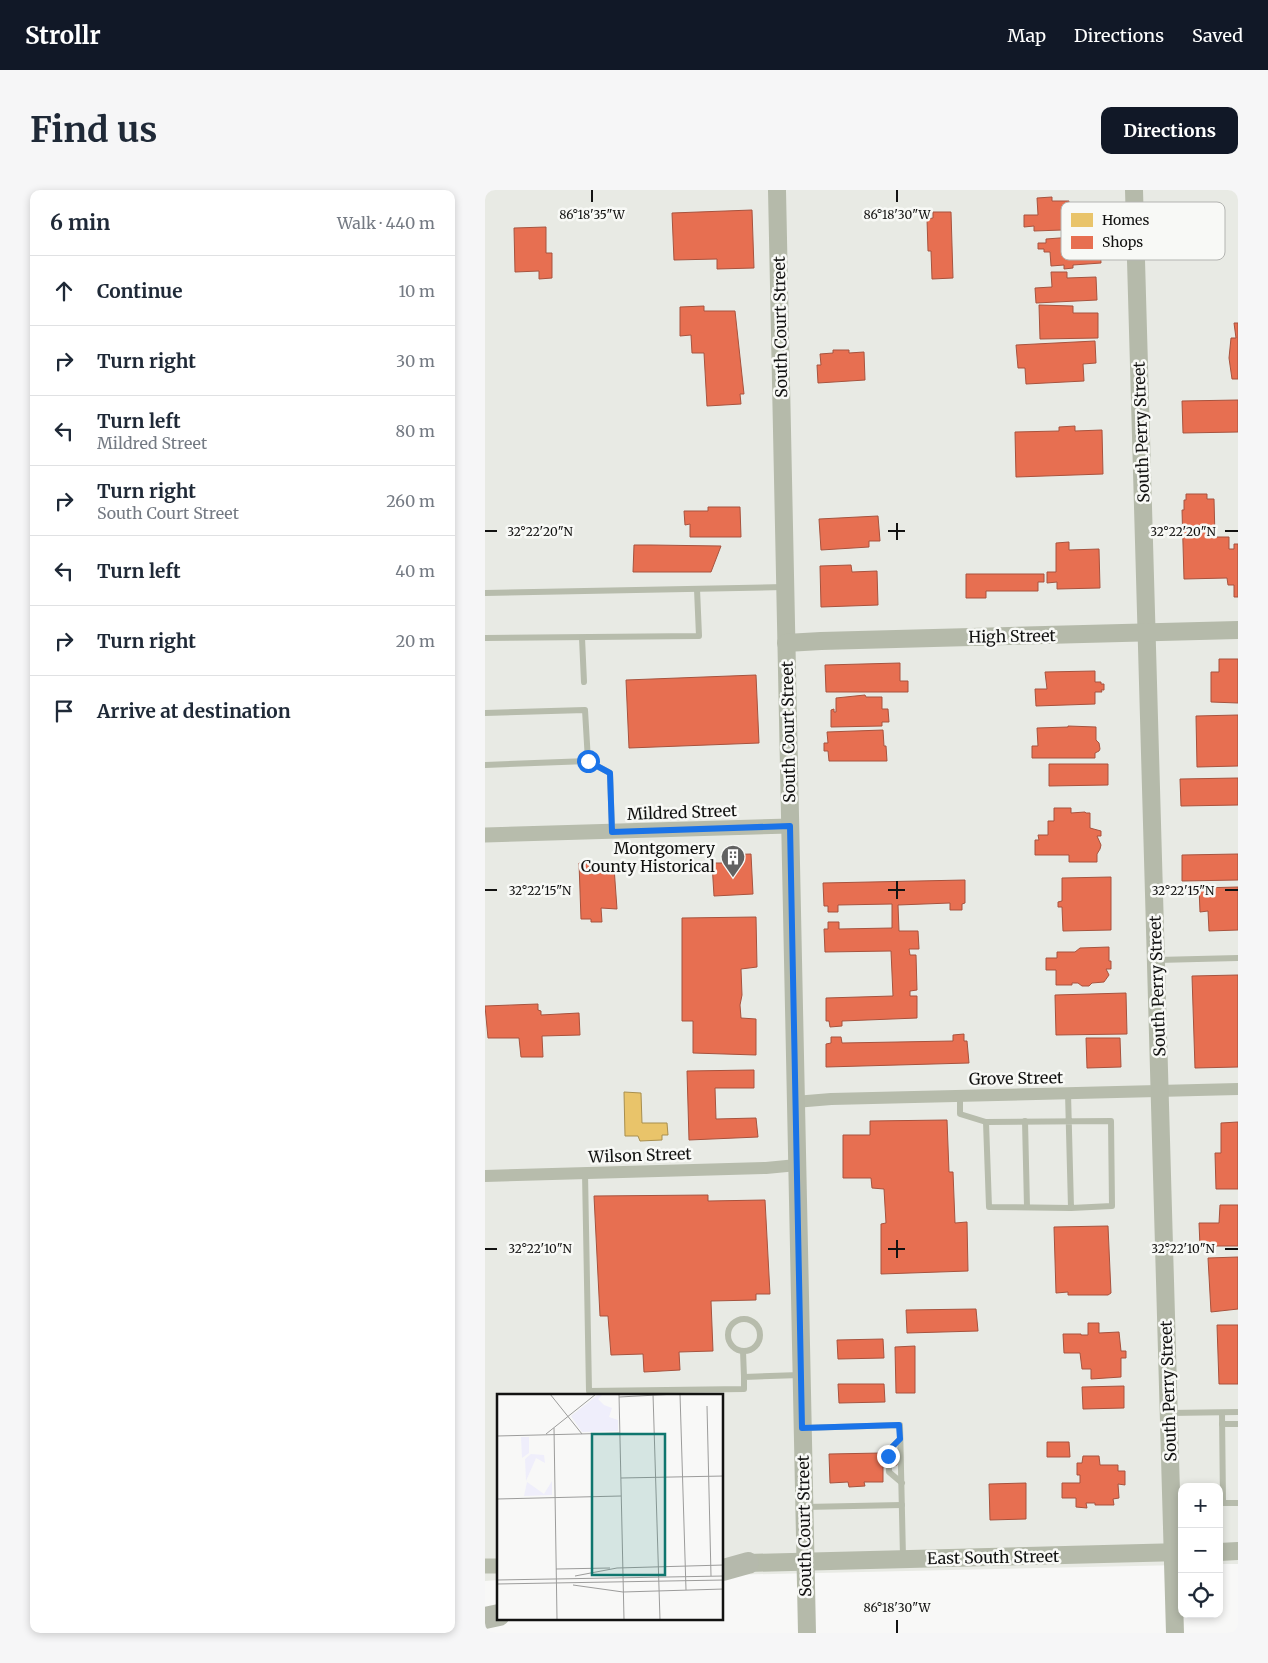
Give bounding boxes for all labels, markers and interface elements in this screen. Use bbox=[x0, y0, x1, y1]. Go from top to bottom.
text: Strollr bbox=[25, 20, 101, 51]
text: Map bbox=[1008, 24, 1046, 47]
text: Directions bbox=[1074, 24, 1164, 47]
text: Saved bbox=[1192, 24, 1243, 47]
button: Directions bbox=[1101, 107, 1238, 154]
text: Find us bbox=[30, 108, 157, 152]
legend bbox=[1061, 202, 1225, 260]
text: 86°18'35"W bbox=[559, 207, 626, 222]
text: 86°18'30"W bbox=[864, 207, 932, 222]
text: 6 min bbox=[50, 209, 110, 236]
text: Homes bbox=[1102, 211, 1149, 229]
text: Walk · 440 m bbox=[337, 213, 435, 233]
text: Shops bbox=[1102, 233, 1143, 251]
street label: South Court Street bbox=[769, 255, 791, 398]
icon: ahead bbox=[50, 277, 78, 305]
text: Continue bbox=[97, 279, 183, 303]
text: 10 m bbox=[398, 281, 435, 301]
icon: right bbox=[50, 347, 78, 375]
text: Turn right bbox=[97, 349, 196, 373]
text: 30 m bbox=[396, 351, 435, 371]
street label: South Perry Street bbox=[1129, 360, 1153, 503]
text: Turn left bbox=[97, 409, 181, 433]
icon: left bbox=[50, 417, 78, 445]
text: 80 m bbox=[396, 421, 435, 441]
text: Mildred Street bbox=[97, 433, 207, 453]
text: Turn right bbox=[97, 479, 196, 503]
icon: right bbox=[50, 487, 78, 515]
text: 260 m bbox=[386, 491, 435, 511]
text: South Court Street bbox=[97, 503, 239, 523]
text: 32°22'20"N bbox=[507, 524, 574, 539]
text: 32°22'20"N bbox=[1150, 524, 1217, 539]
icon: left bbox=[50, 557, 78, 585]
text: Turn left bbox=[97, 559, 181, 583]
text: 40 m bbox=[395, 561, 435, 581]
street label: High Street bbox=[968, 625, 1057, 647]
icon: right bbox=[50, 627, 78, 655]
text: Turn right bbox=[97, 629, 196, 653]
text: 20 m bbox=[396, 631, 435, 651]
street label: South Court Street bbox=[777, 660, 799, 803]
icon: arrive bbox=[50, 697, 78, 725]
text: Arrive at destination bbox=[97, 699, 291, 723]
route start bbox=[577, 750, 600, 773]
street label: Mildred Street bbox=[627, 800, 738, 824]
place label: Montgomery County Historical bbox=[581, 838, 716, 876]
building icon: Montgomery County Historical bbox=[720, 844, 746, 878]
text: 32°22'15"N bbox=[509, 883, 572, 898]
text: 32°22'15"N bbox=[1152, 883, 1215, 898]
street label: South Perry Street bbox=[1145, 914, 1169, 1057]
street label: Grove Street bbox=[969, 1067, 1064, 1089]
street label: Wilson Street bbox=[587, 1143, 693, 1167]
text: 32°22'10"N bbox=[508, 1241, 573, 1256]
text: 32°22'10"N bbox=[1151, 1241, 1216, 1256]
street label: South Perry Street bbox=[1156, 1319, 1180, 1462]
inset map bbox=[497, 1394, 724, 1620]
route end bbox=[877, 1445, 900, 1468]
street label: South Court Street bbox=[793, 1454, 815, 1597]
map controls bbox=[1178, 1483, 1223, 1618]
button: + bbox=[1178, 1483, 1223, 1528]
button: − bbox=[1178, 1528, 1223, 1573]
street label: East South Street bbox=[927, 1546, 1060, 1568]
button: locate bbox=[1178, 1573, 1223, 1618]
text: 86°18'30"W bbox=[864, 1600, 932, 1615]

